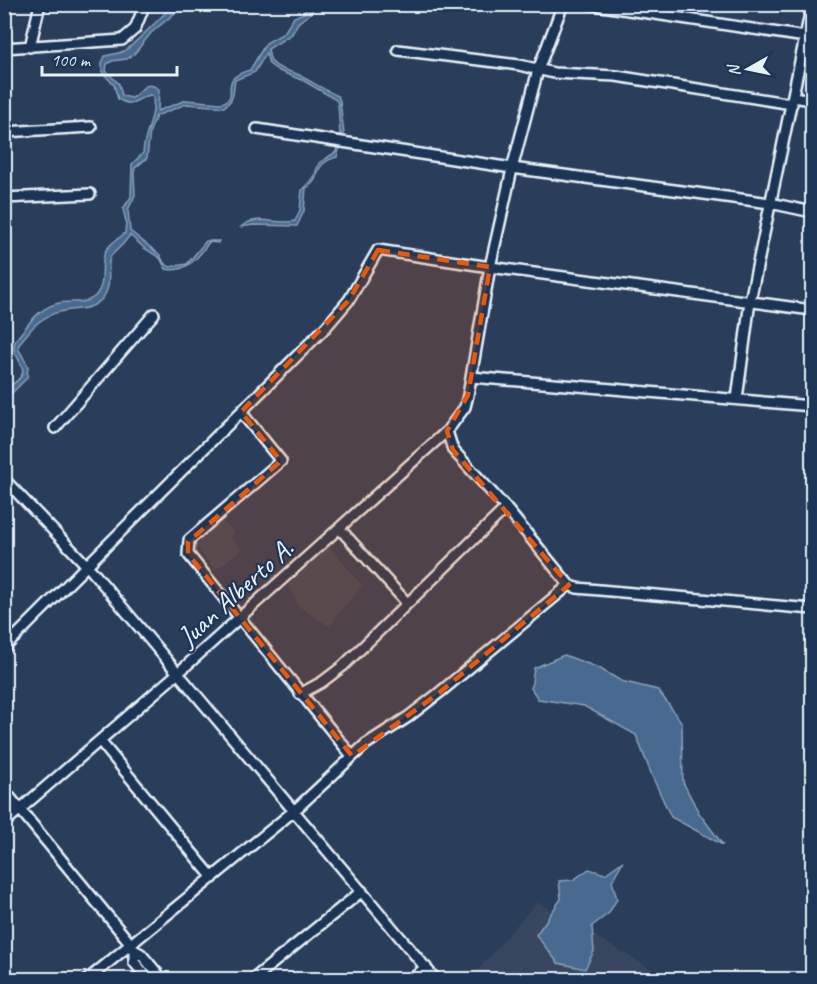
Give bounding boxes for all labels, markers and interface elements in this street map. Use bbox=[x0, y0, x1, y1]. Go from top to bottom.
scale bar bbox=[42, 39, 177, 77]
north arrow bbox=[718, 39, 778, 99]
text: 100 m bbox=[51, 49, 92, 71]
text: N bbox=[723, 62, 745, 78]
street label: Juan Alberto A. bbox=[168, 531, 301, 655]

